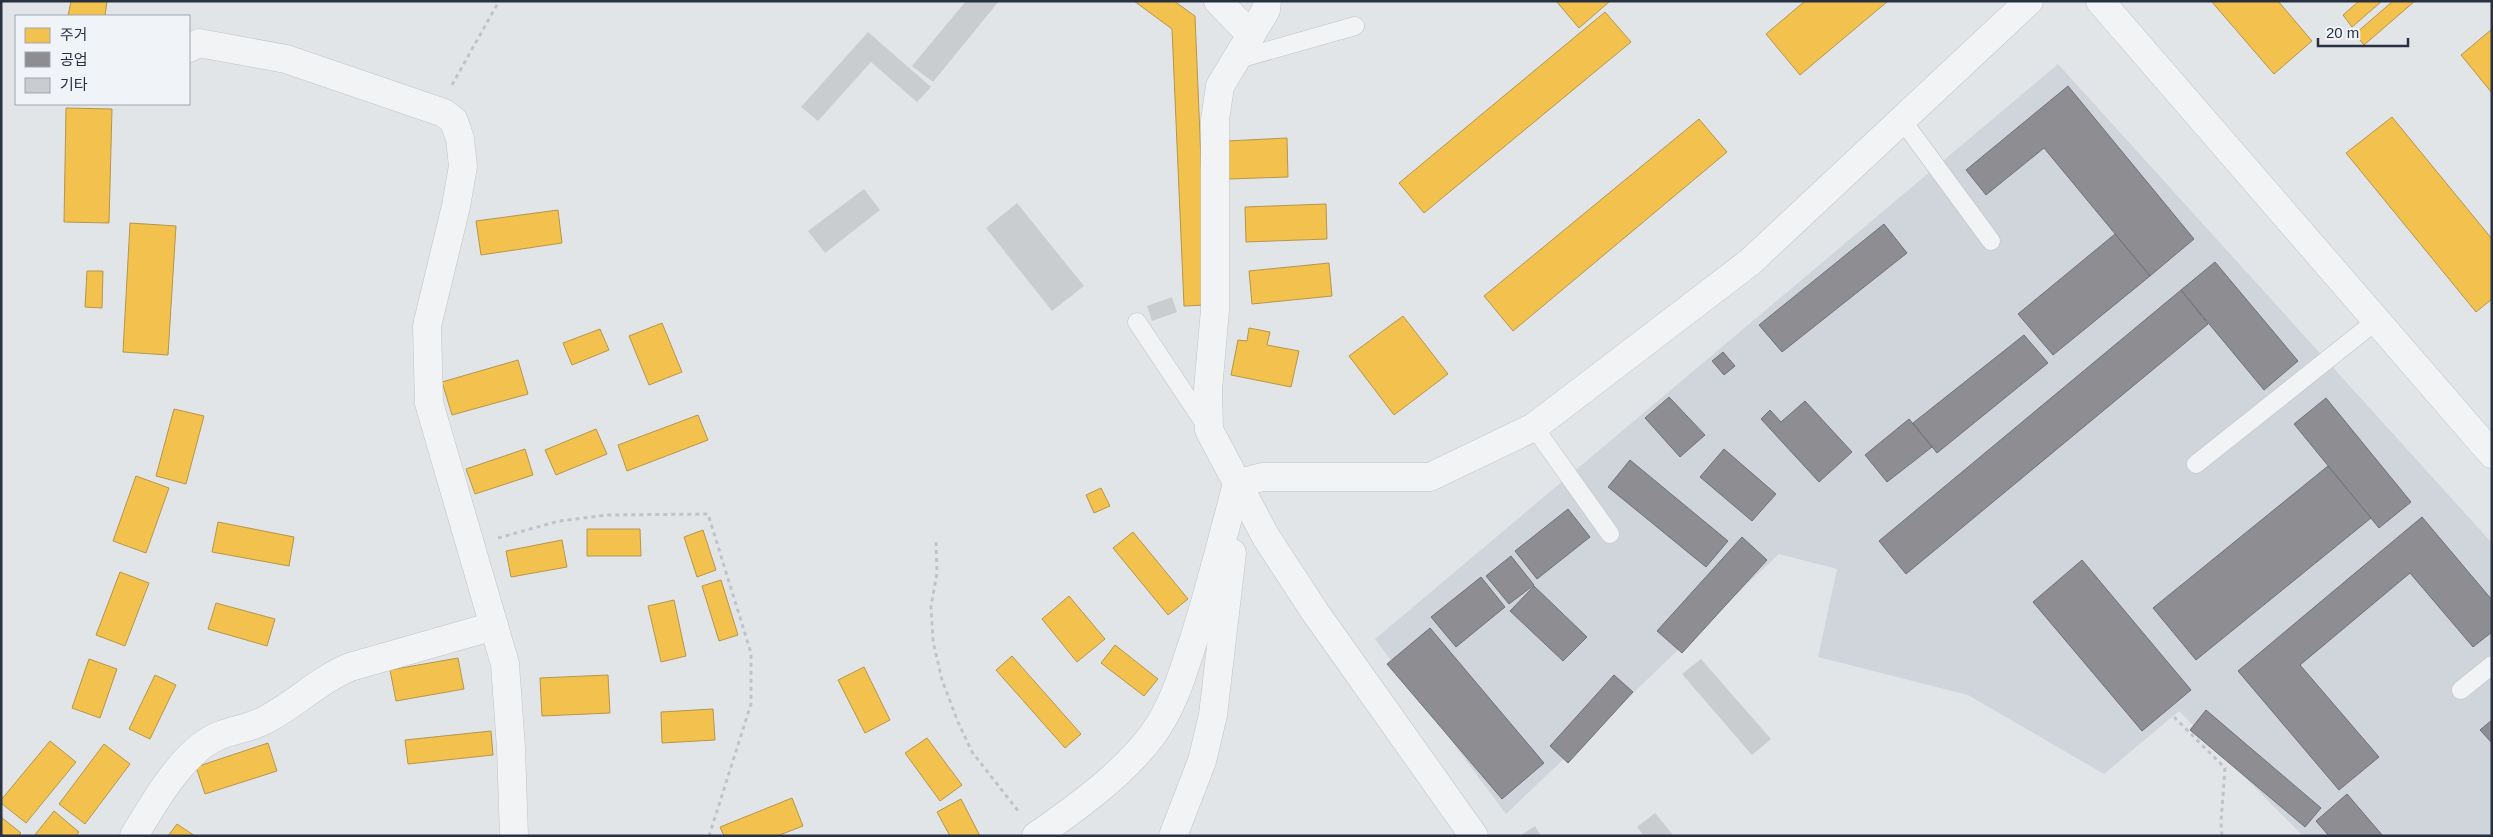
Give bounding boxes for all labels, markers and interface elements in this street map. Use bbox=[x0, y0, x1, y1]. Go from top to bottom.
legend bbox=[15, 15, 190, 105]
scale bar bbox=[2318, 15, 2408, 47]
text: 20 m bbox=[2326, 24, 2359, 41]
text: 주거 bbox=[60, 26, 88, 43]
text: 공업 bbox=[60, 51, 88, 68]
text: 기타 bbox=[60, 76, 88, 93]

